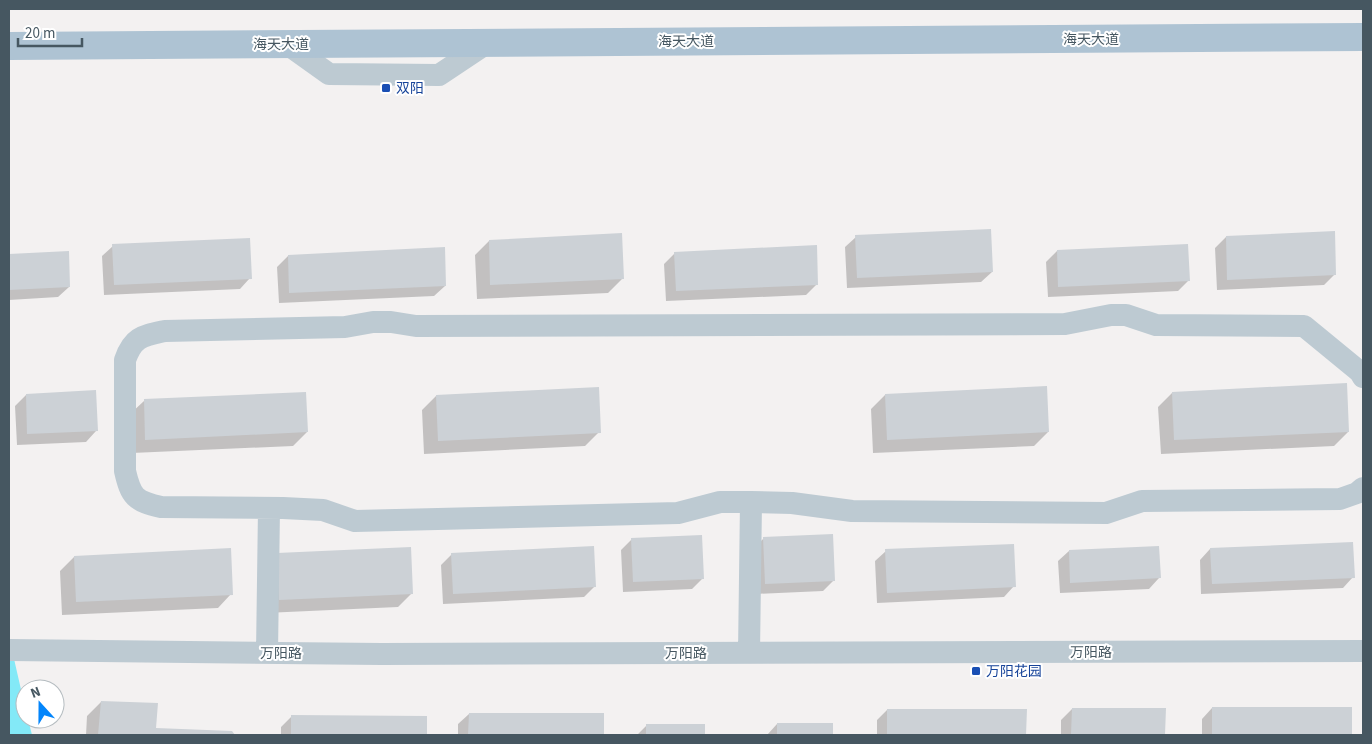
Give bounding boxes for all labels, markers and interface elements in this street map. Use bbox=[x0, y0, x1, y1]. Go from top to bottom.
scale bar bbox=[18, 15, 81, 47]
text: 20 m bbox=[25, 23, 55, 44]
street label: 海天大道 bbox=[1063, 30, 1119, 50]
street label: 海天大道 bbox=[658, 32, 714, 52]
street label: 海天大道 bbox=[253, 35, 309, 55]
place label: 双阳 bbox=[396, 79, 424, 99]
marker: 双阳 bbox=[380, 82, 392, 94]
street label: 万阳路 bbox=[1070, 643, 1112, 663]
street label: 万阳路 bbox=[260, 644, 302, 664]
street label: 万阳路 bbox=[665, 644, 707, 664]
place label: 万阳花园 bbox=[986, 662, 1042, 682]
marker: 万阳花园 bbox=[970, 665, 982, 677]
north arrow bbox=[15, 679, 65, 729]
text: N bbox=[28, 682, 44, 704]

